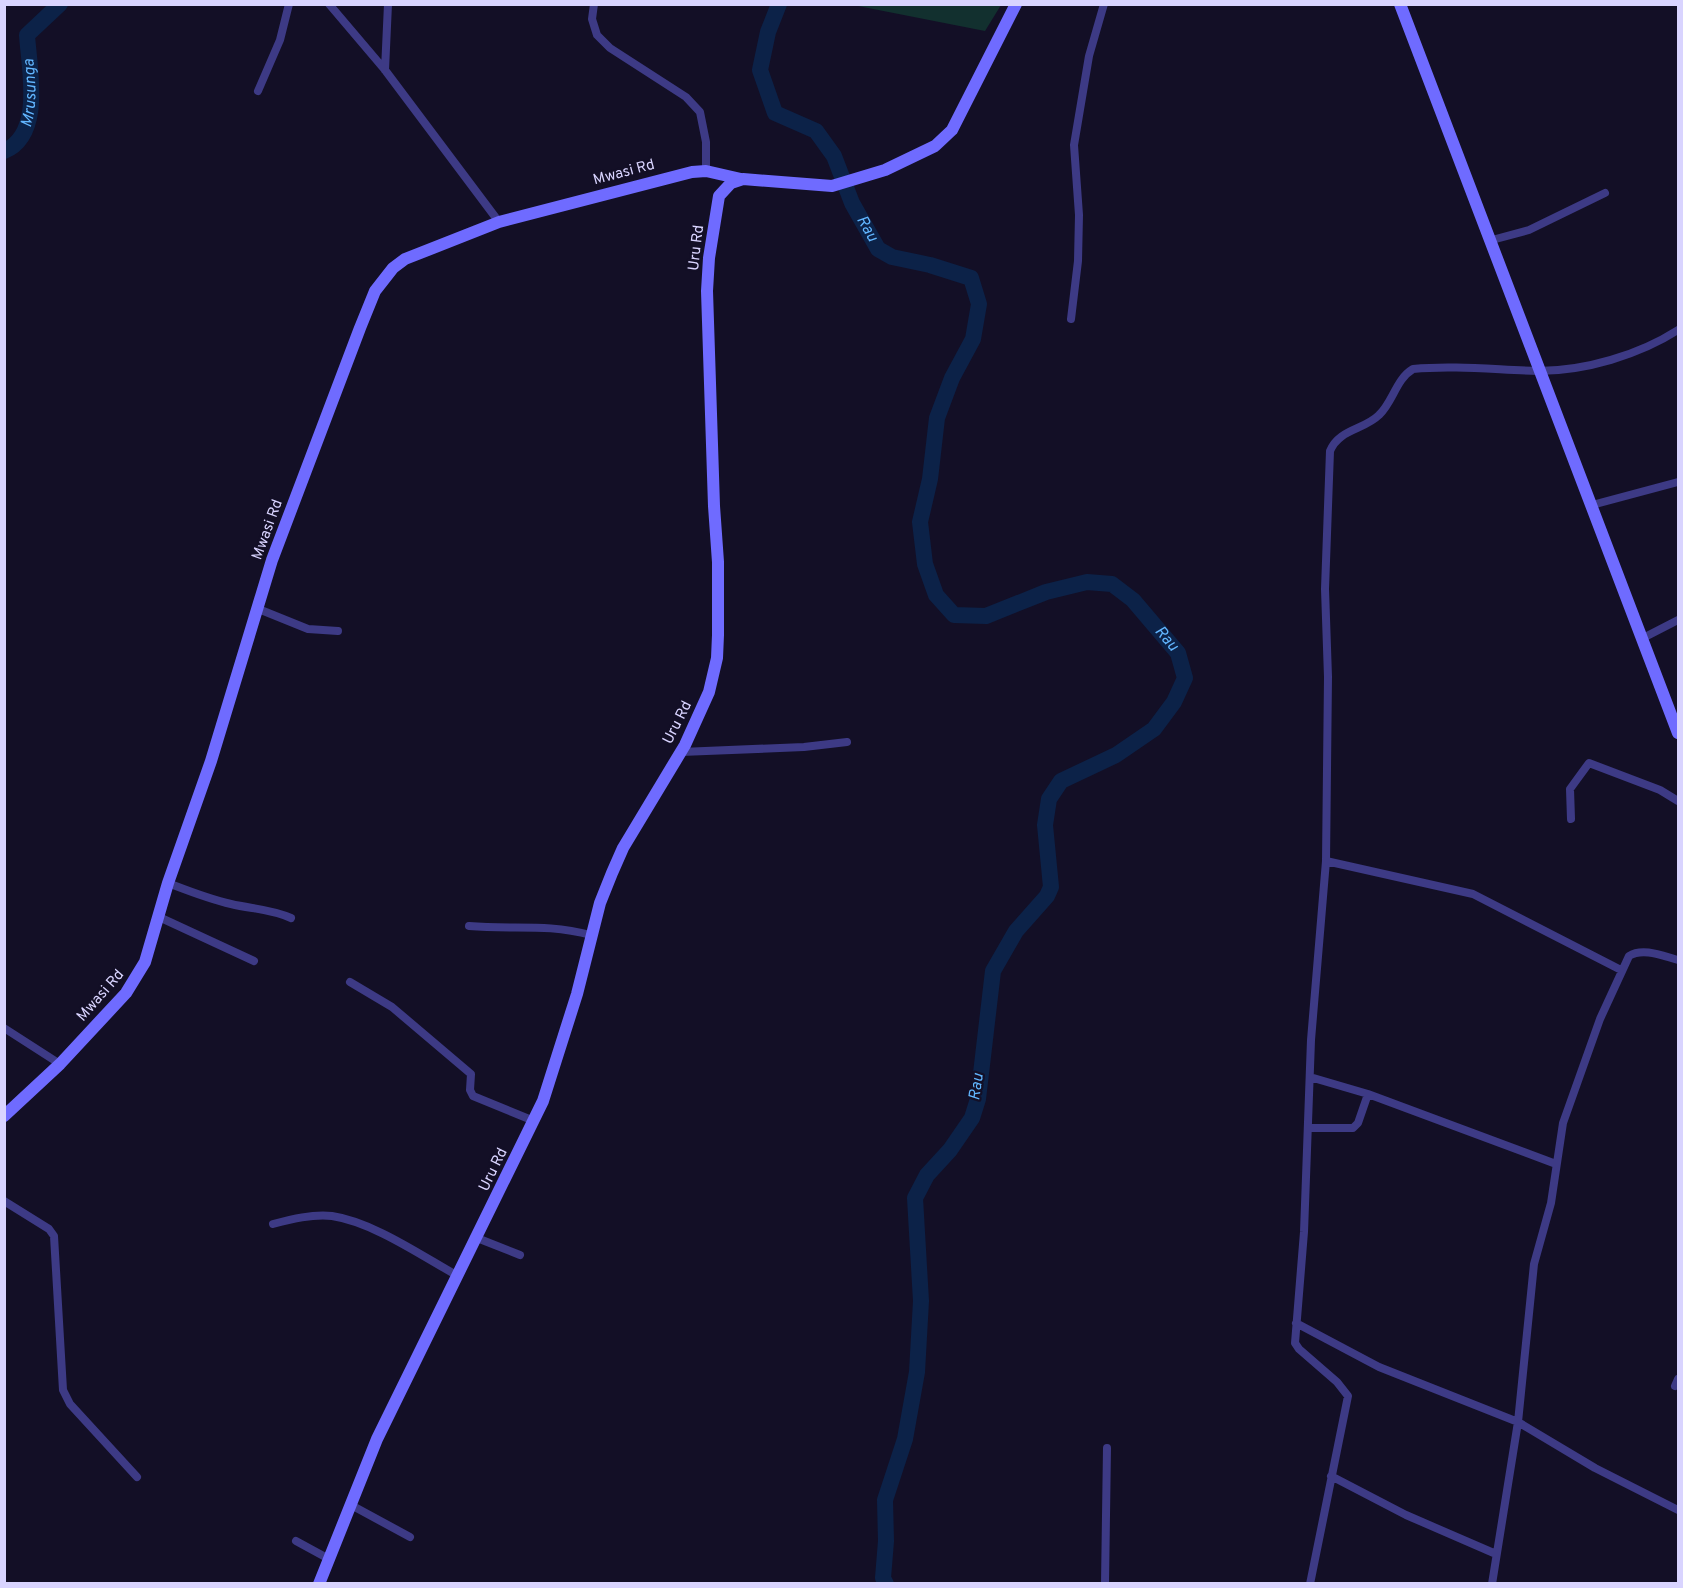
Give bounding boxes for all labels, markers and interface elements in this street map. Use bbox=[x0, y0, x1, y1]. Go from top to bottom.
water label: Mrusunga bbox=[17, 57, 41, 130]
street label: Mwasi Rd bbox=[591, 156, 657, 190]
water label: Rau bbox=[851, 212, 882, 246]
street label: Uru Rd bbox=[685, 224, 709, 272]
street label: Mwasi Rd bbox=[248, 497, 288, 563]
water label: Rau bbox=[1150, 622, 1183, 656]
street label: Uru Rd bbox=[659, 698, 697, 748]
street label: Mwasi Rd bbox=[73, 966, 129, 1026]
water label: Rau bbox=[965, 1072, 989, 1102]
street label: Uru Rd bbox=[475, 1145, 513, 1195]

